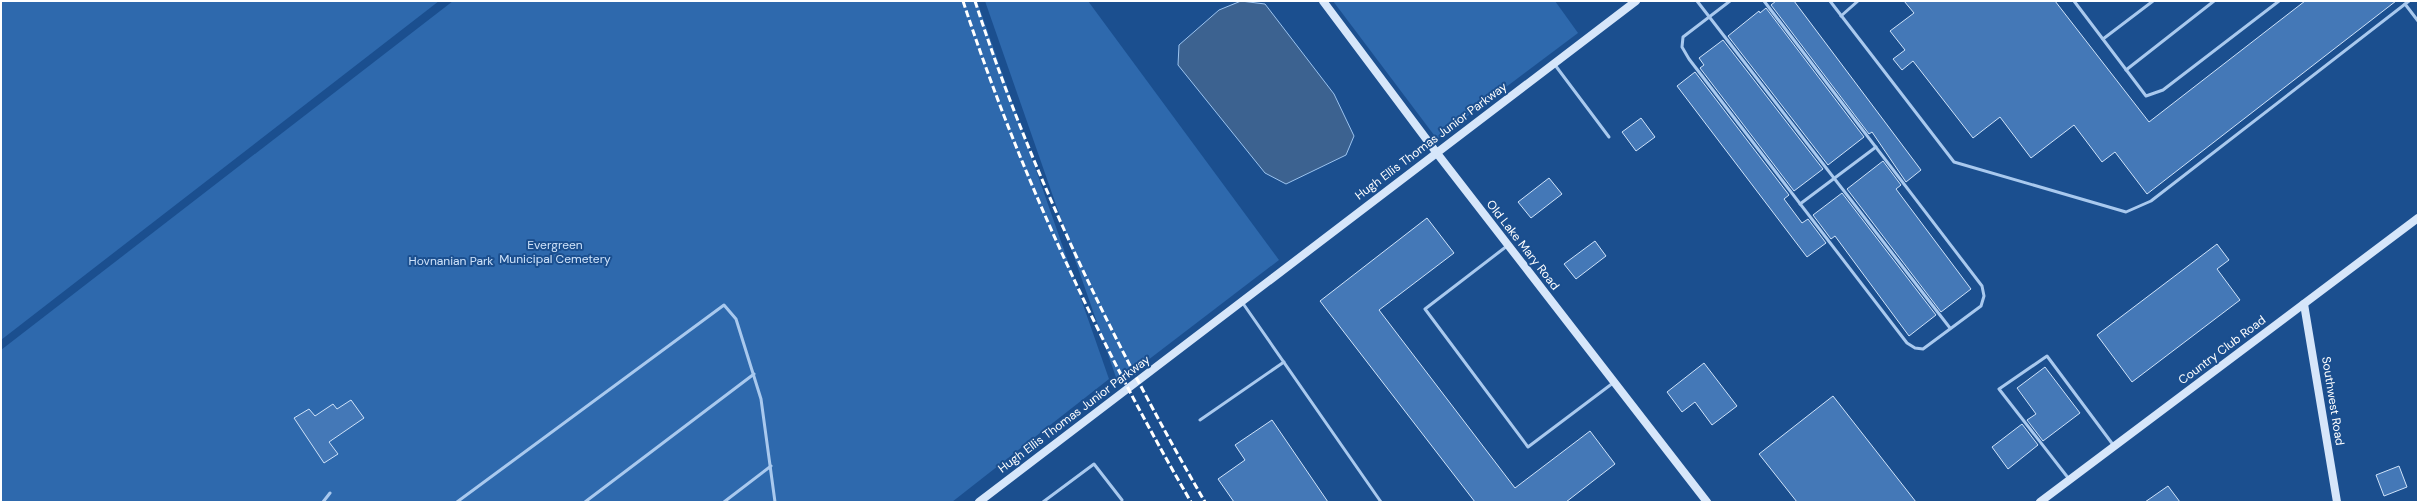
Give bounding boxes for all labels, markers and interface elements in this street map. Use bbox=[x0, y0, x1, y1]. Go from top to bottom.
street label: Hugh Ellis Thomas Junior Parkway bbox=[1352, 78, 1510, 203]
street label: Old Lake Mary Road bbox=[1483, 197, 1563, 293]
park label: Evergreen Municipal Cemetery bbox=[499, 237, 611, 267]
park label: Hovnanian Park bbox=[409, 253, 493, 269]
street label: Country Club Road bbox=[2175, 312, 2269, 388]
street label: Hugh Ellis Thomas Junior Parkway bbox=[995, 351, 1153, 476]
street label: Southwest Road bbox=[2318, 355, 2348, 447]

